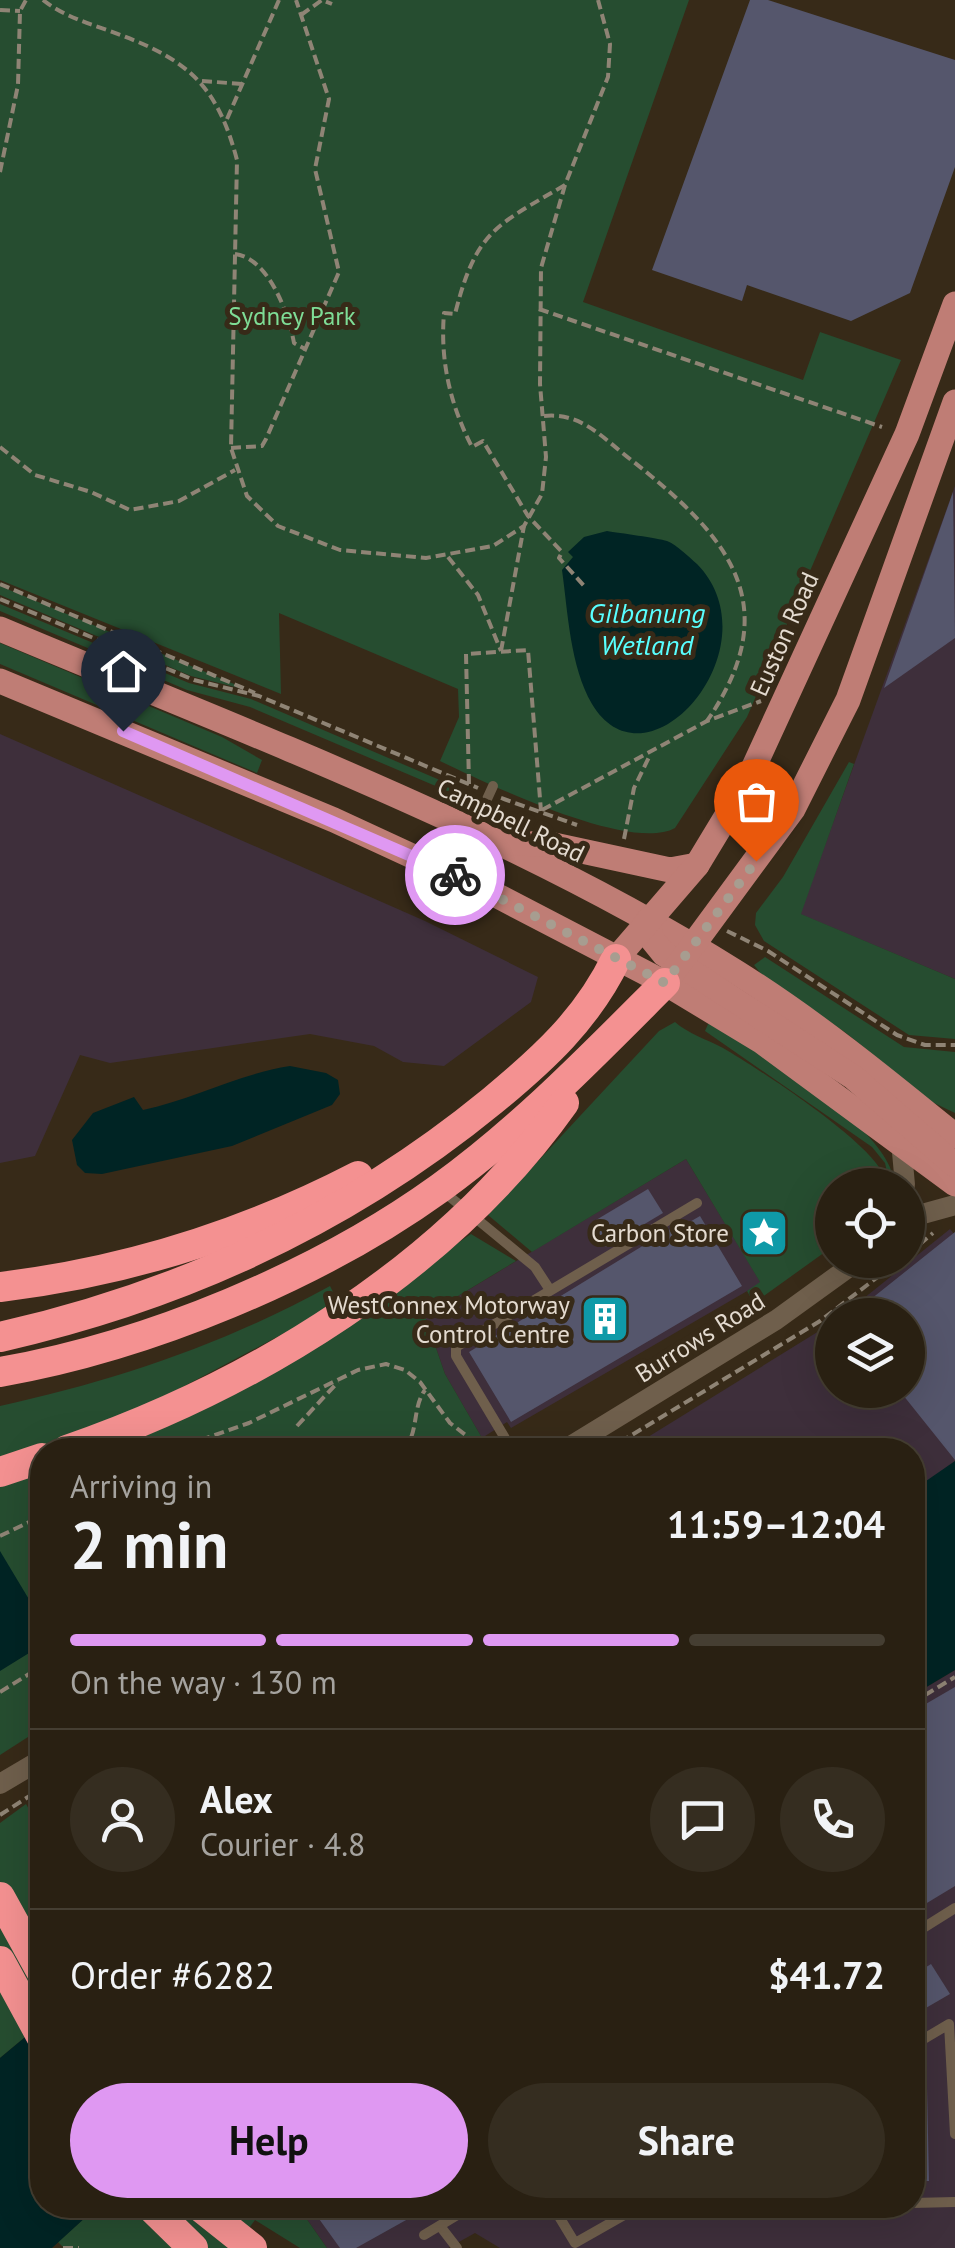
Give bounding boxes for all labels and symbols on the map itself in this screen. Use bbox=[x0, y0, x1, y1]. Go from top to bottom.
park label: Sydney Park bbox=[228, 300, 356, 332]
street label: Euston Road bbox=[742, 567, 826, 701]
water label: Gilbanung Wetland bbox=[588, 594, 706, 663]
pin bbox=[81, 629, 166, 732]
pin bbox=[714, 759, 799, 862]
street label: Campbell Road bbox=[432, 770, 590, 870]
courier bbox=[405, 825, 505, 925]
place icon: Carbon Store bbox=[738, 1207, 790, 1259]
place label: Carbon Store bbox=[591, 1217, 729, 1249]
street label: Burrows Road bbox=[629, 1285, 771, 1389]
place label: WestConnex Motorway Control Centre bbox=[328, 1289, 570, 1350]
building icon: WestConnex Motorway Control Centre bbox=[579, 1293, 631, 1345]

